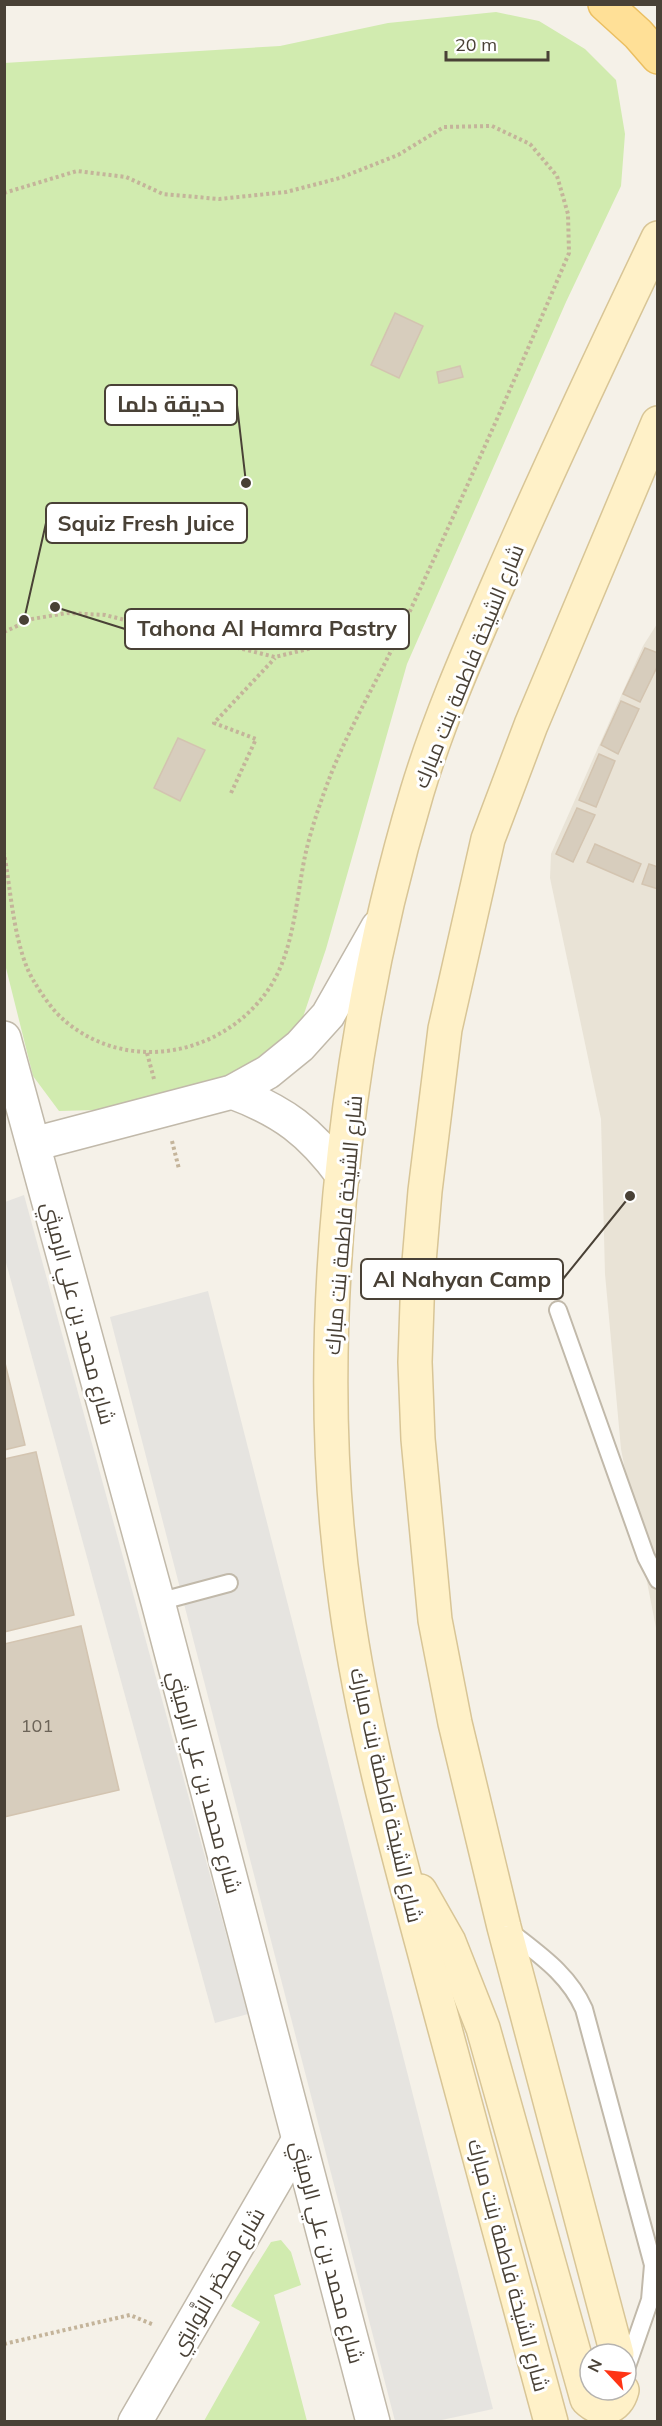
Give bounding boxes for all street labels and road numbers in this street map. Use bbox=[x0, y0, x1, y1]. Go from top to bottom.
street label: شارع الشيخة فاطمة بنت مبارك bbox=[407, 540, 531, 792]
street label: شارع الشيخة فاطمة بنت مبارك bbox=[319, 1094, 369, 1356]
street label: شارع محمد بن علي الرميثي bbox=[33, 1199, 121, 1428]
street label: شارع الشيخة فاطمة بنت مبارك bbox=[343, 1665, 429, 1925]
street label: شارع محمد بن علي الرميثي bbox=[159, 1668, 247, 1897]
street label: شارع الشيخة فاطمة بنت مبارك bbox=[461, 2136, 555, 2395]
street label: شارع محمد بن علي الرميثي bbox=[282, 2138, 370, 2367]
street label: شارع مَحضَر النَّوابتِي bbox=[164, 2203, 273, 2361]

